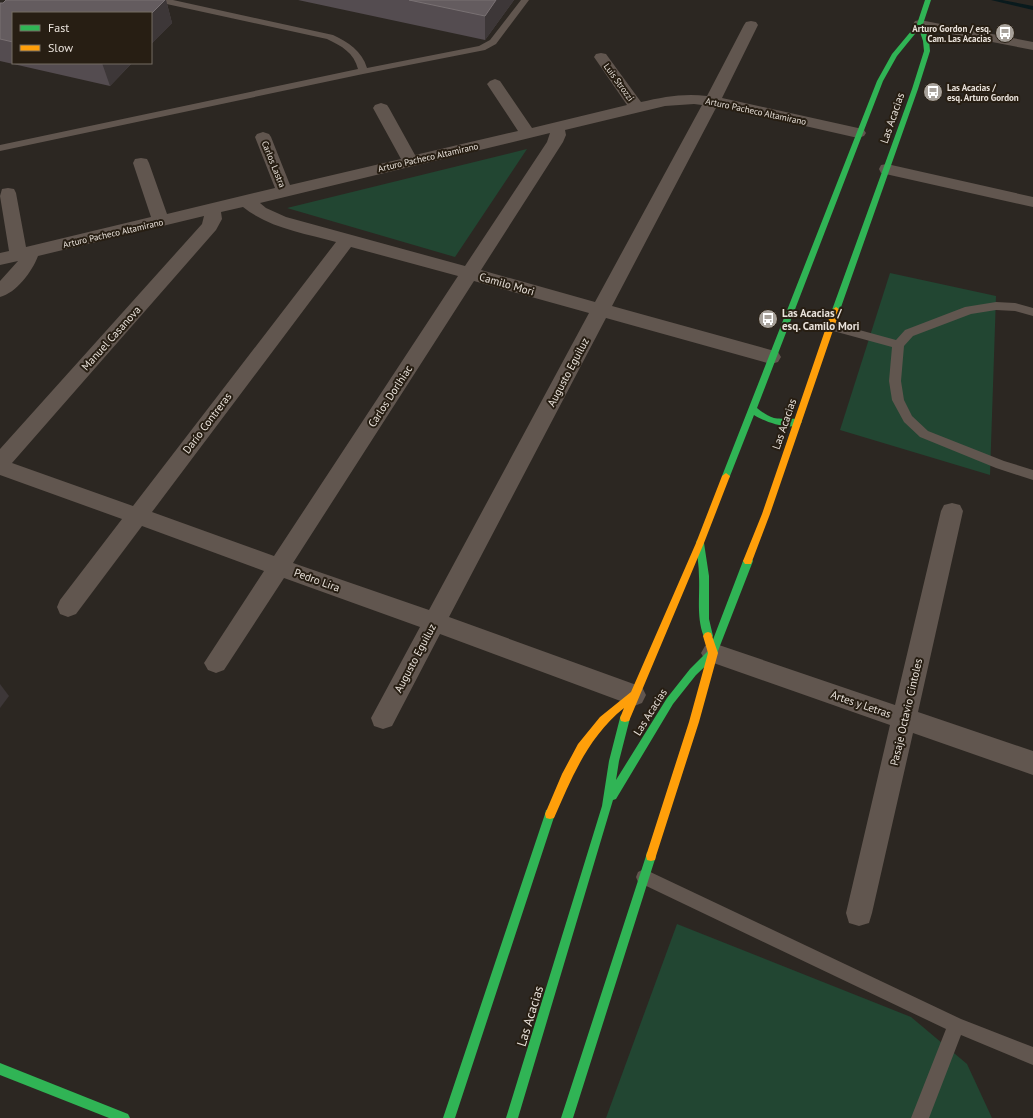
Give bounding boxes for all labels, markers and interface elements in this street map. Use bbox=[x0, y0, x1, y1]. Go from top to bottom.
legend bbox=[12, 12, 152, 64]
text: Fast bbox=[48, 20, 69, 35]
bus stop icon: Arturo Gordon / esq. Cam. Las Acacias bbox=[994, 22, 1016, 44]
place label: Arturo Gordon / esq. Cam. Las Acacias bbox=[912, 23, 991, 44]
text: Slow bbox=[48, 40, 73, 55]
street label: Luis Strozzi bbox=[602, 61, 636, 103]
bus stop icon: Las Acacias / esq. Arturo Gordon bbox=[922, 81, 944, 103]
place label: Las Acacias / esq. Arturo Gordon bbox=[947, 82, 1019, 103]
street label: Las Acacias bbox=[877, 90, 907, 145]
street label: Arturo Pacheco Altamirano bbox=[705, 95, 807, 127]
street label: Carlos Lastra bbox=[260, 139, 288, 189]
street label: Arturo Pacheco Altamirano bbox=[377, 140, 479, 174]
street label: Arturo Pacheco Altamirano bbox=[62, 216, 164, 250]
street label: Camilo Mori bbox=[478, 269, 536, 299]
street label: Manuel Casanova bbox=[78, 303, 144, 373]
place label: Las Acacias / esq. Camilo Mori bbox=[782, 306, 860, 333]
bus stop icon: Las Acacias / esq. Camilo Mori bbox=[757, 308, 779, 330]
street label: Augusto Eguiluz bbox=[544, 335, 592, 409]
street label: Carlos Dorlhiac bbox=[365, 362, 415, 430]
street label: Darío Contreras bbox=[179, 389, 235, 456]
street label: Las Acacias bbox=[769, 396, 799, 451]
street label: Pedro Lira bbox=[292, 565, 342, 595]
street label: Augusto Eguiluz bbox=[391, 621, 439, 695]
street label: Pasaje Octavio Cintoles bbox=[887, 657, 925, 767]
street label: Las Acacias bbox=[630, 686, 670, 738]
street label: Artes y Letras bbox=[829, 687, 893, 721]
street label: Las Acacias bbox=[513, 984, 547, 1048]

